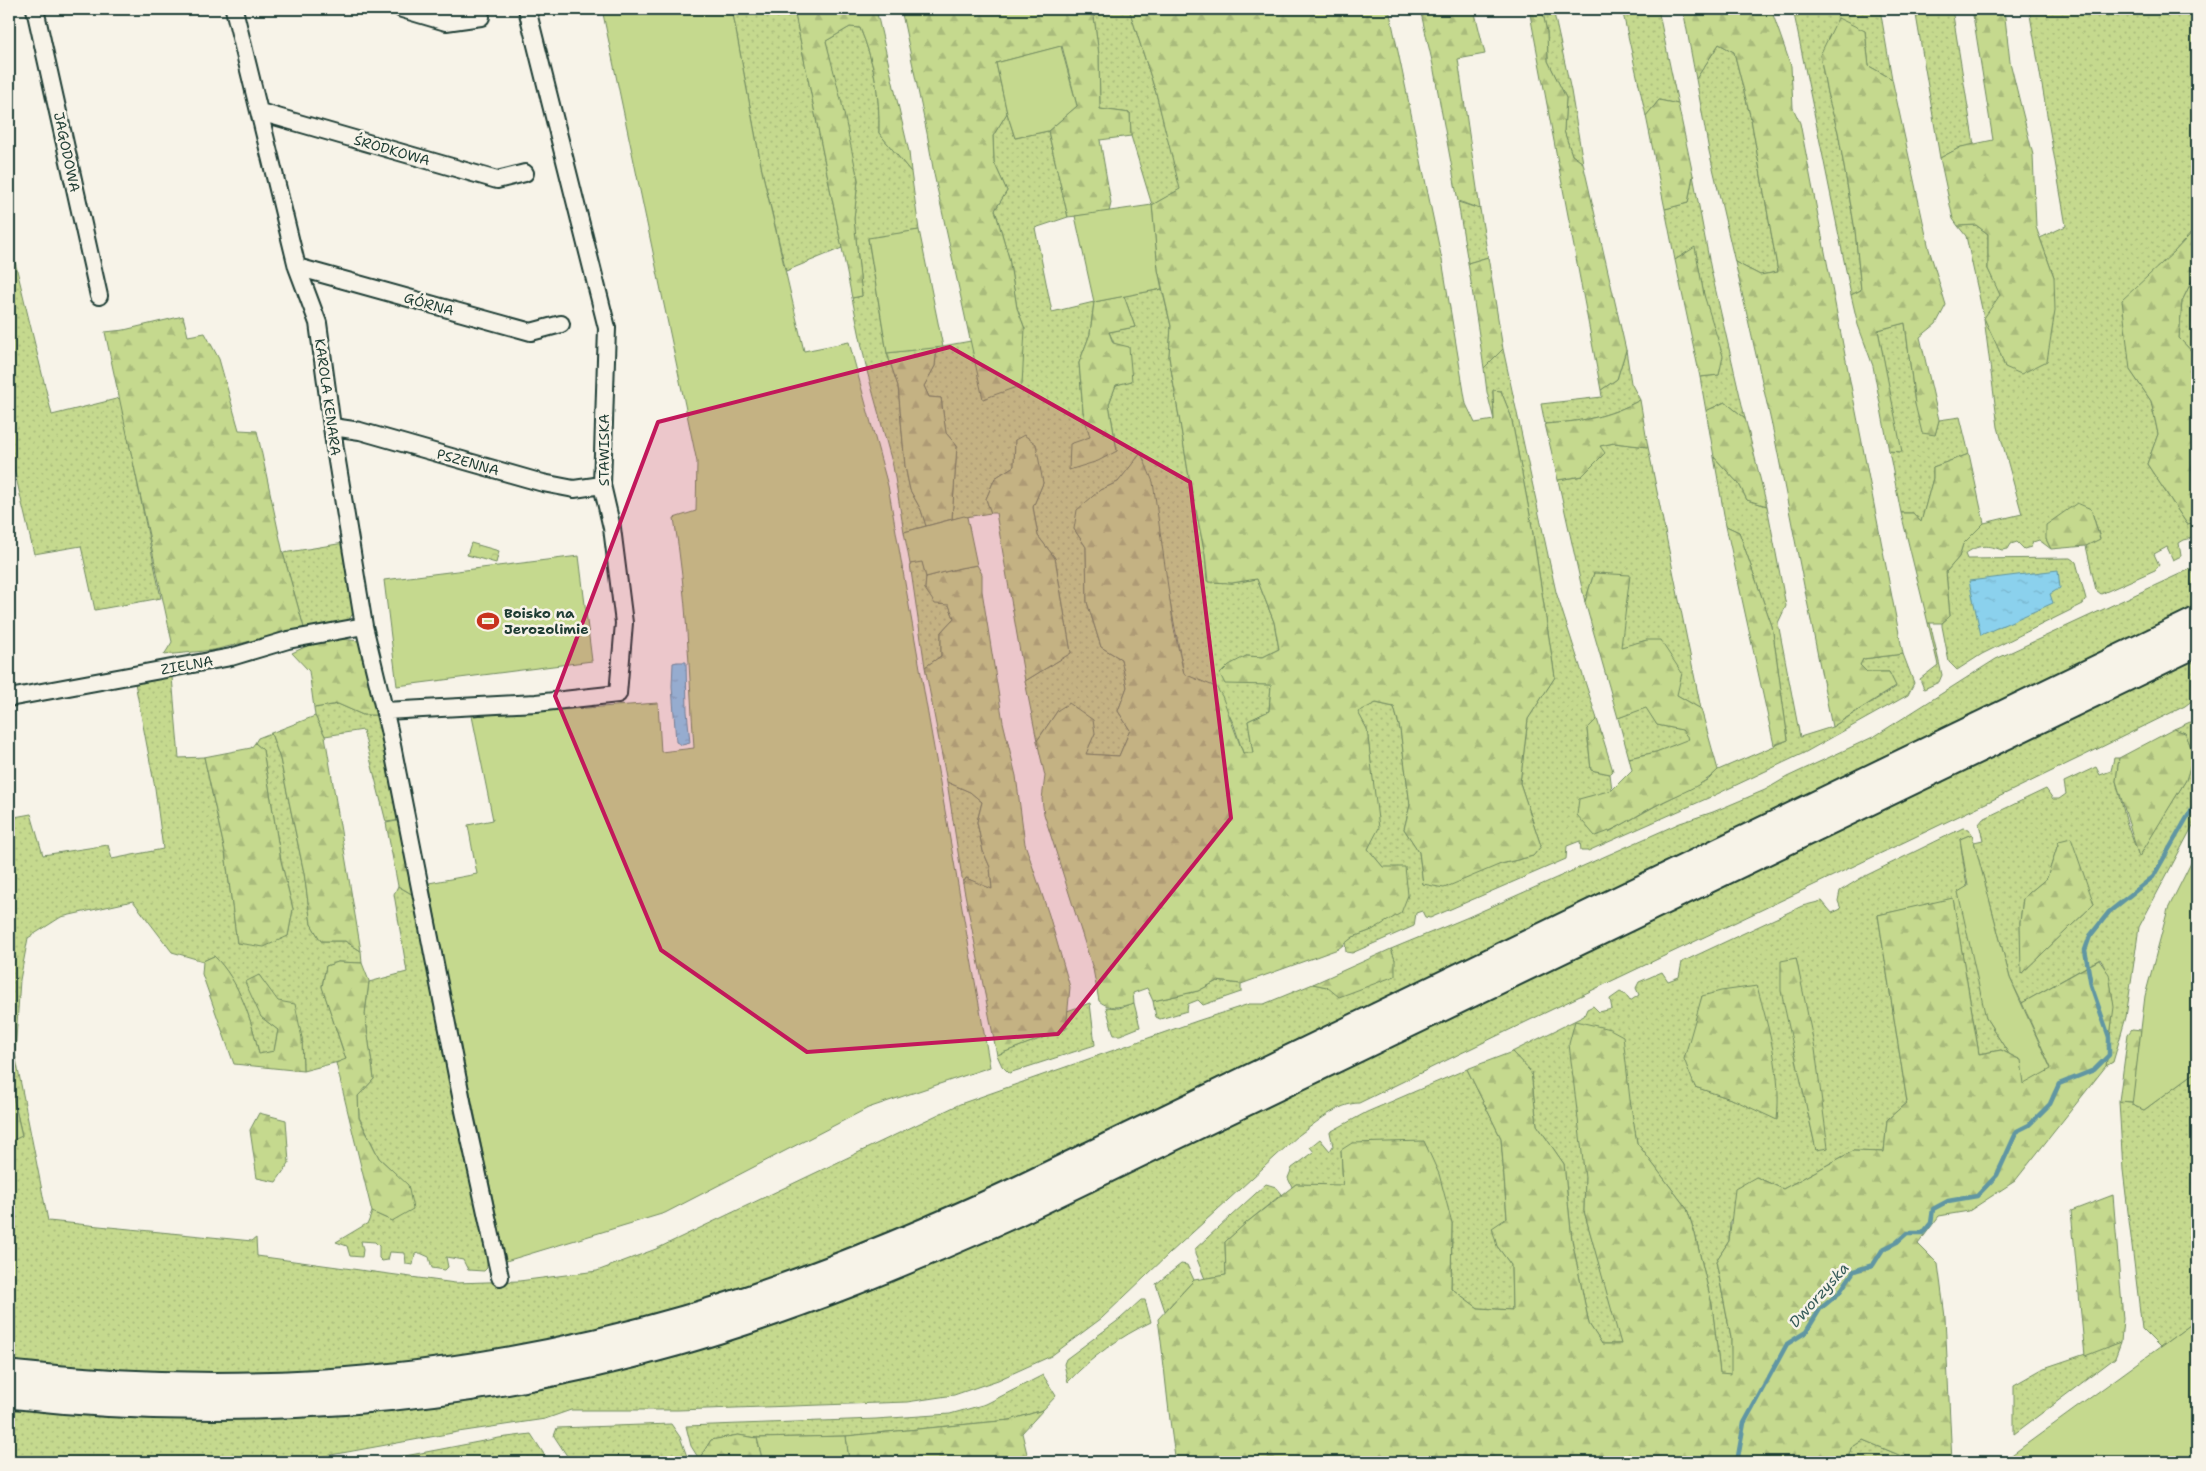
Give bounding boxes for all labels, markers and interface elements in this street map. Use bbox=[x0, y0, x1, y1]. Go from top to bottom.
street label: JAGODOWA bbox=[50, 110, 84, 194]
street label: ŚRODKOWA bbox=[352, 131, 432, 169]
street label: GÓRNA bbox=[402, 288, 456, 320]
street label: KAROLA KENARA bbox=[311, 337, 345, 457]
street label: STAWISKA bbox=[595, 414, 613, 486]
street label: PSZENNA bbox=[435, 445, 501, 479]
place label: Boisko na Jerozolimie bbox=[504, 604, 589, 638]
sports icon: Boisko na Jerozolimie bbox=[475, 608, 501, 634]
street label: ZIELNA bbox=[159, 652, 215, 678]
water label: Dworzyska bbox=[1784, 1258, 1854, 1332]

